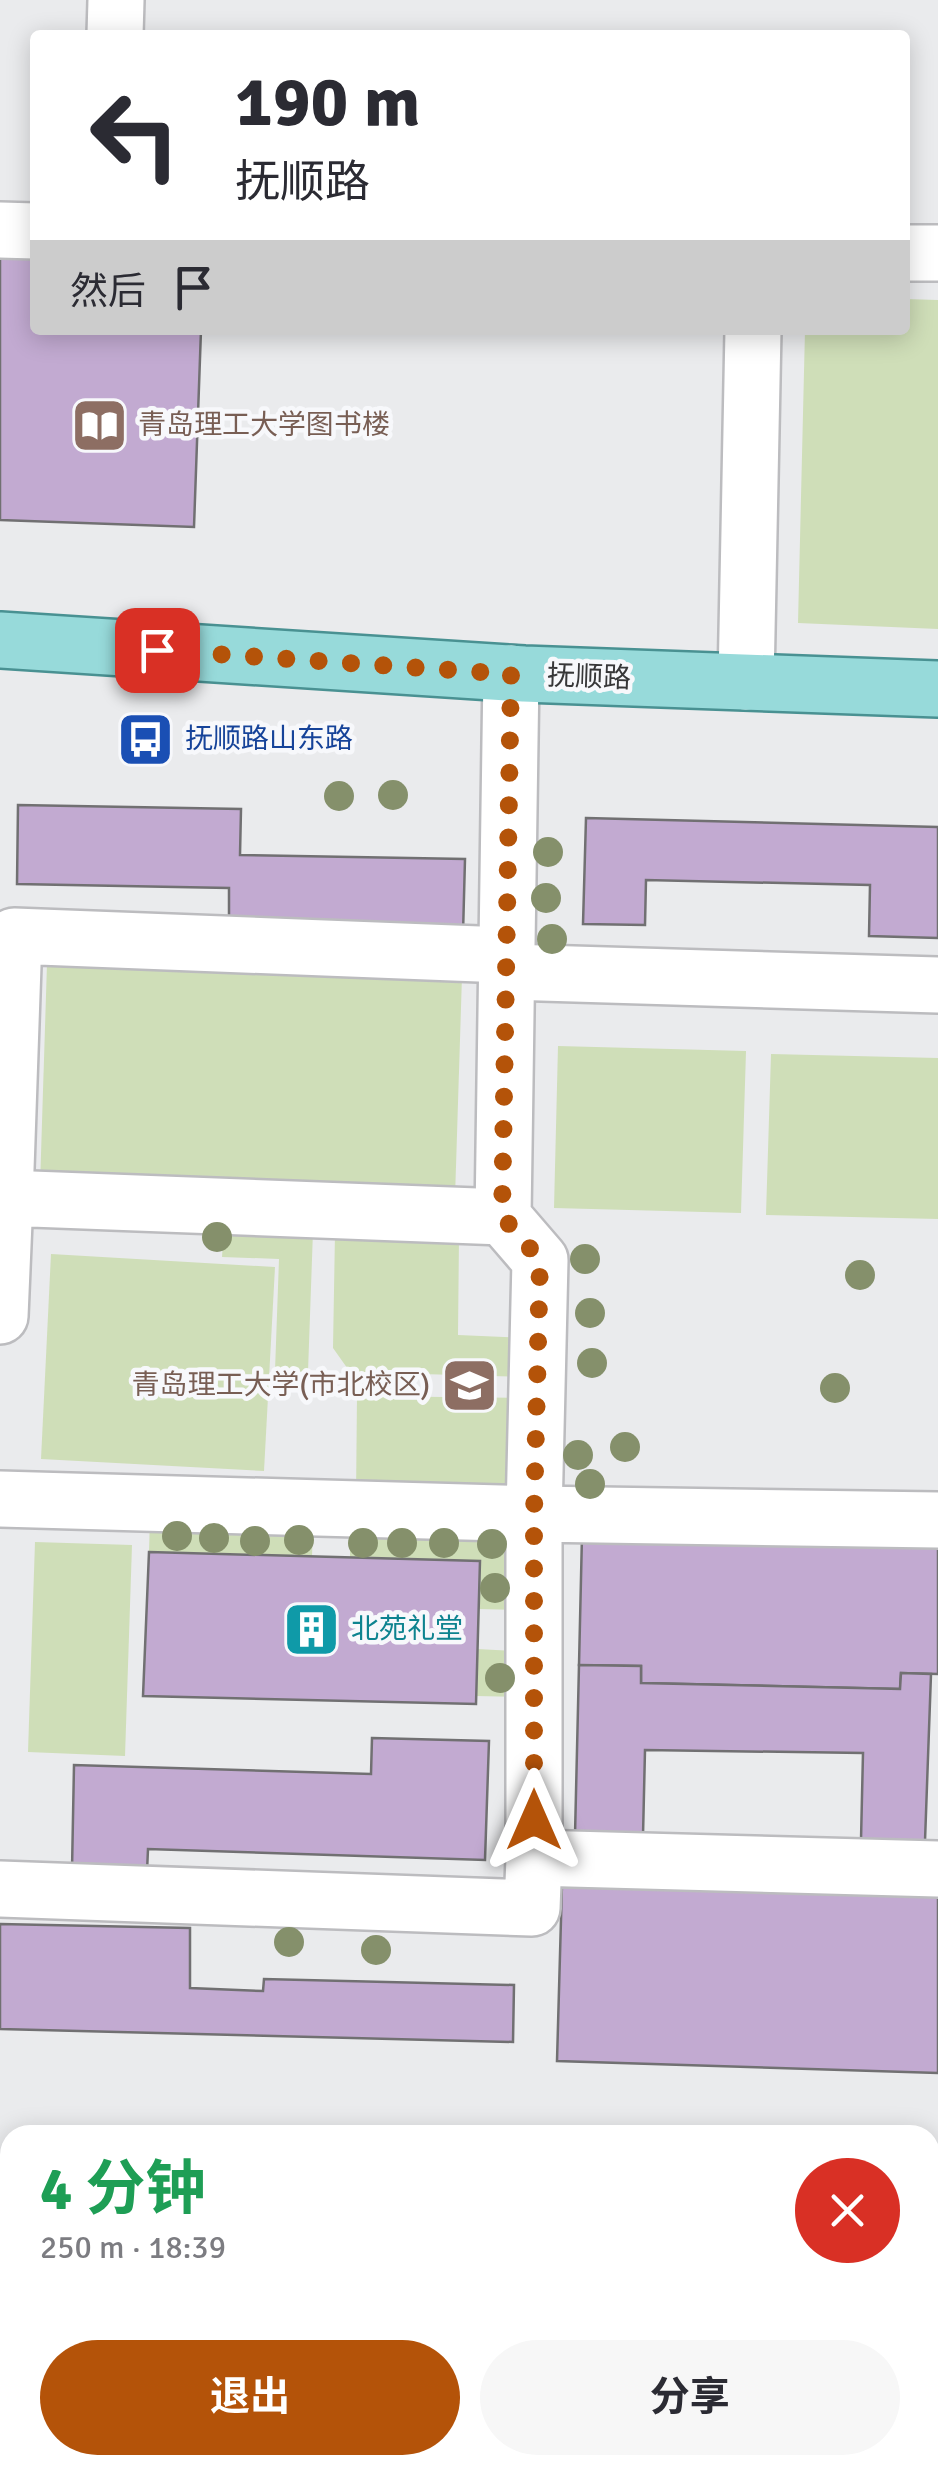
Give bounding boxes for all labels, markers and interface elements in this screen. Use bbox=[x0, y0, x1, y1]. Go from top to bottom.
text: 190 m bbox=[235, 59, 420, 145]
icon: left bbox=[70, 70, 200, 200]
text: 抚顺路 bbox=[235, 155, 370, 210]
icon: arrive bbox=[166, 260, 221, 315]
text: 然后 bbox=[70, 268, 146, 315]
library icon: 青岛理工大学图书楼 bbox=[69, 395, 129, 455]
place label: 青岛理工大学图书楼 bbox=[138, 408, 390, 442]
pin bbox=[115, 608, 200, 693]
icon: arrive bbox=[130, 623, 185, 678]
street label: 抚顺路 bbox=[546, 659, 632, 695]
bus stop icon: 抚顺路山东路 bbox=[116, 709, 176, 769]
place label: 抚顺路山东路 bbox=[185, 722, 353, 756]
school or university icon: 青岛理工大学(市北校区) bbox=[439, 1355, 499, 1415]
place label: 青岛理工大学(市北校区) bbox=[131, 1368, 430, 1402]
building icon: 北苑礼堂 bbox=[282, 1599, 342, 1659]
place label: 北苑礼堂 bbox=[351, 1612, 463, 1646]
position arrow bbox=[482, 1768, 586, 1872]
text: 4 分钟 bbox=[40, 2153, 206, 2227]
button: close bbox=[795, 2158, 900, 2263]
text: 250 m · 18:39 bbox=[40, 2228, 226, 2267]
button: 退出 bbox=[40, 2340, 460, 2455]
button: 分享 bbox=[480, 2340, 900, 2455]

